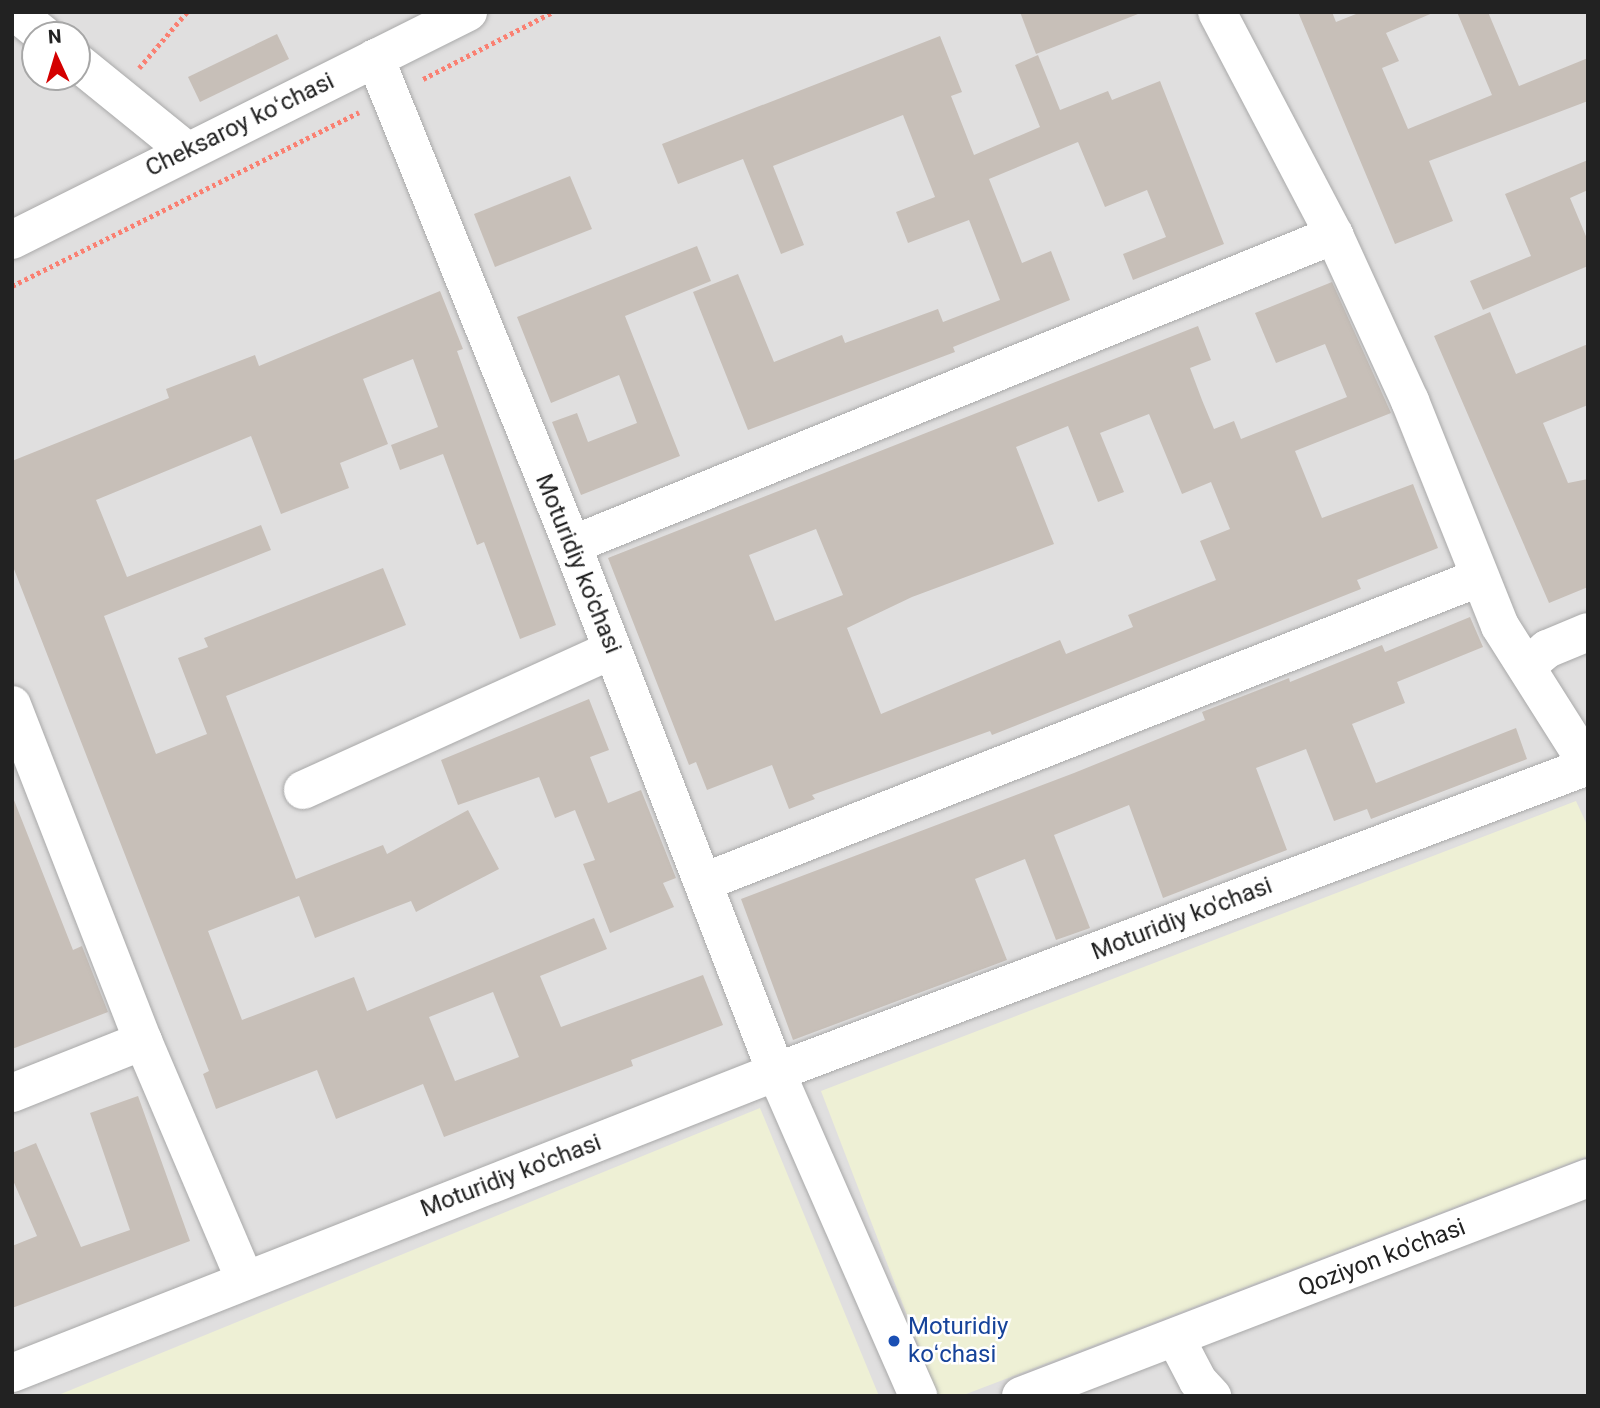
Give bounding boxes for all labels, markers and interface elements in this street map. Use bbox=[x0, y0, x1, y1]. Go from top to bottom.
north arrow bbox=[21, 21, 91, 91]
text: N bbox=[47, 25, 62, 48]
street label: Cheksaroy koʻchasi bbox=[141, 67, 339, 183]
street label: Moturidiy ko'chasi bbox=[529, 470, 627, 658]
street label: Moturidiy ko'chasi bbox=[1088, 871, 1276, 967]
street label: Moturidiy ko'chasi bbox=[417, 1128, 605, 1224]
street label: Qoziyon ko'chasi bbox=[1294, 1213, 1470, 1303]
place label: Moturidiy koʻchasi bbox=[908, 1313, 1008, 1369]
marker: Moturidiy koʻchasi bbox=[886, 1333, 902, 1349]

